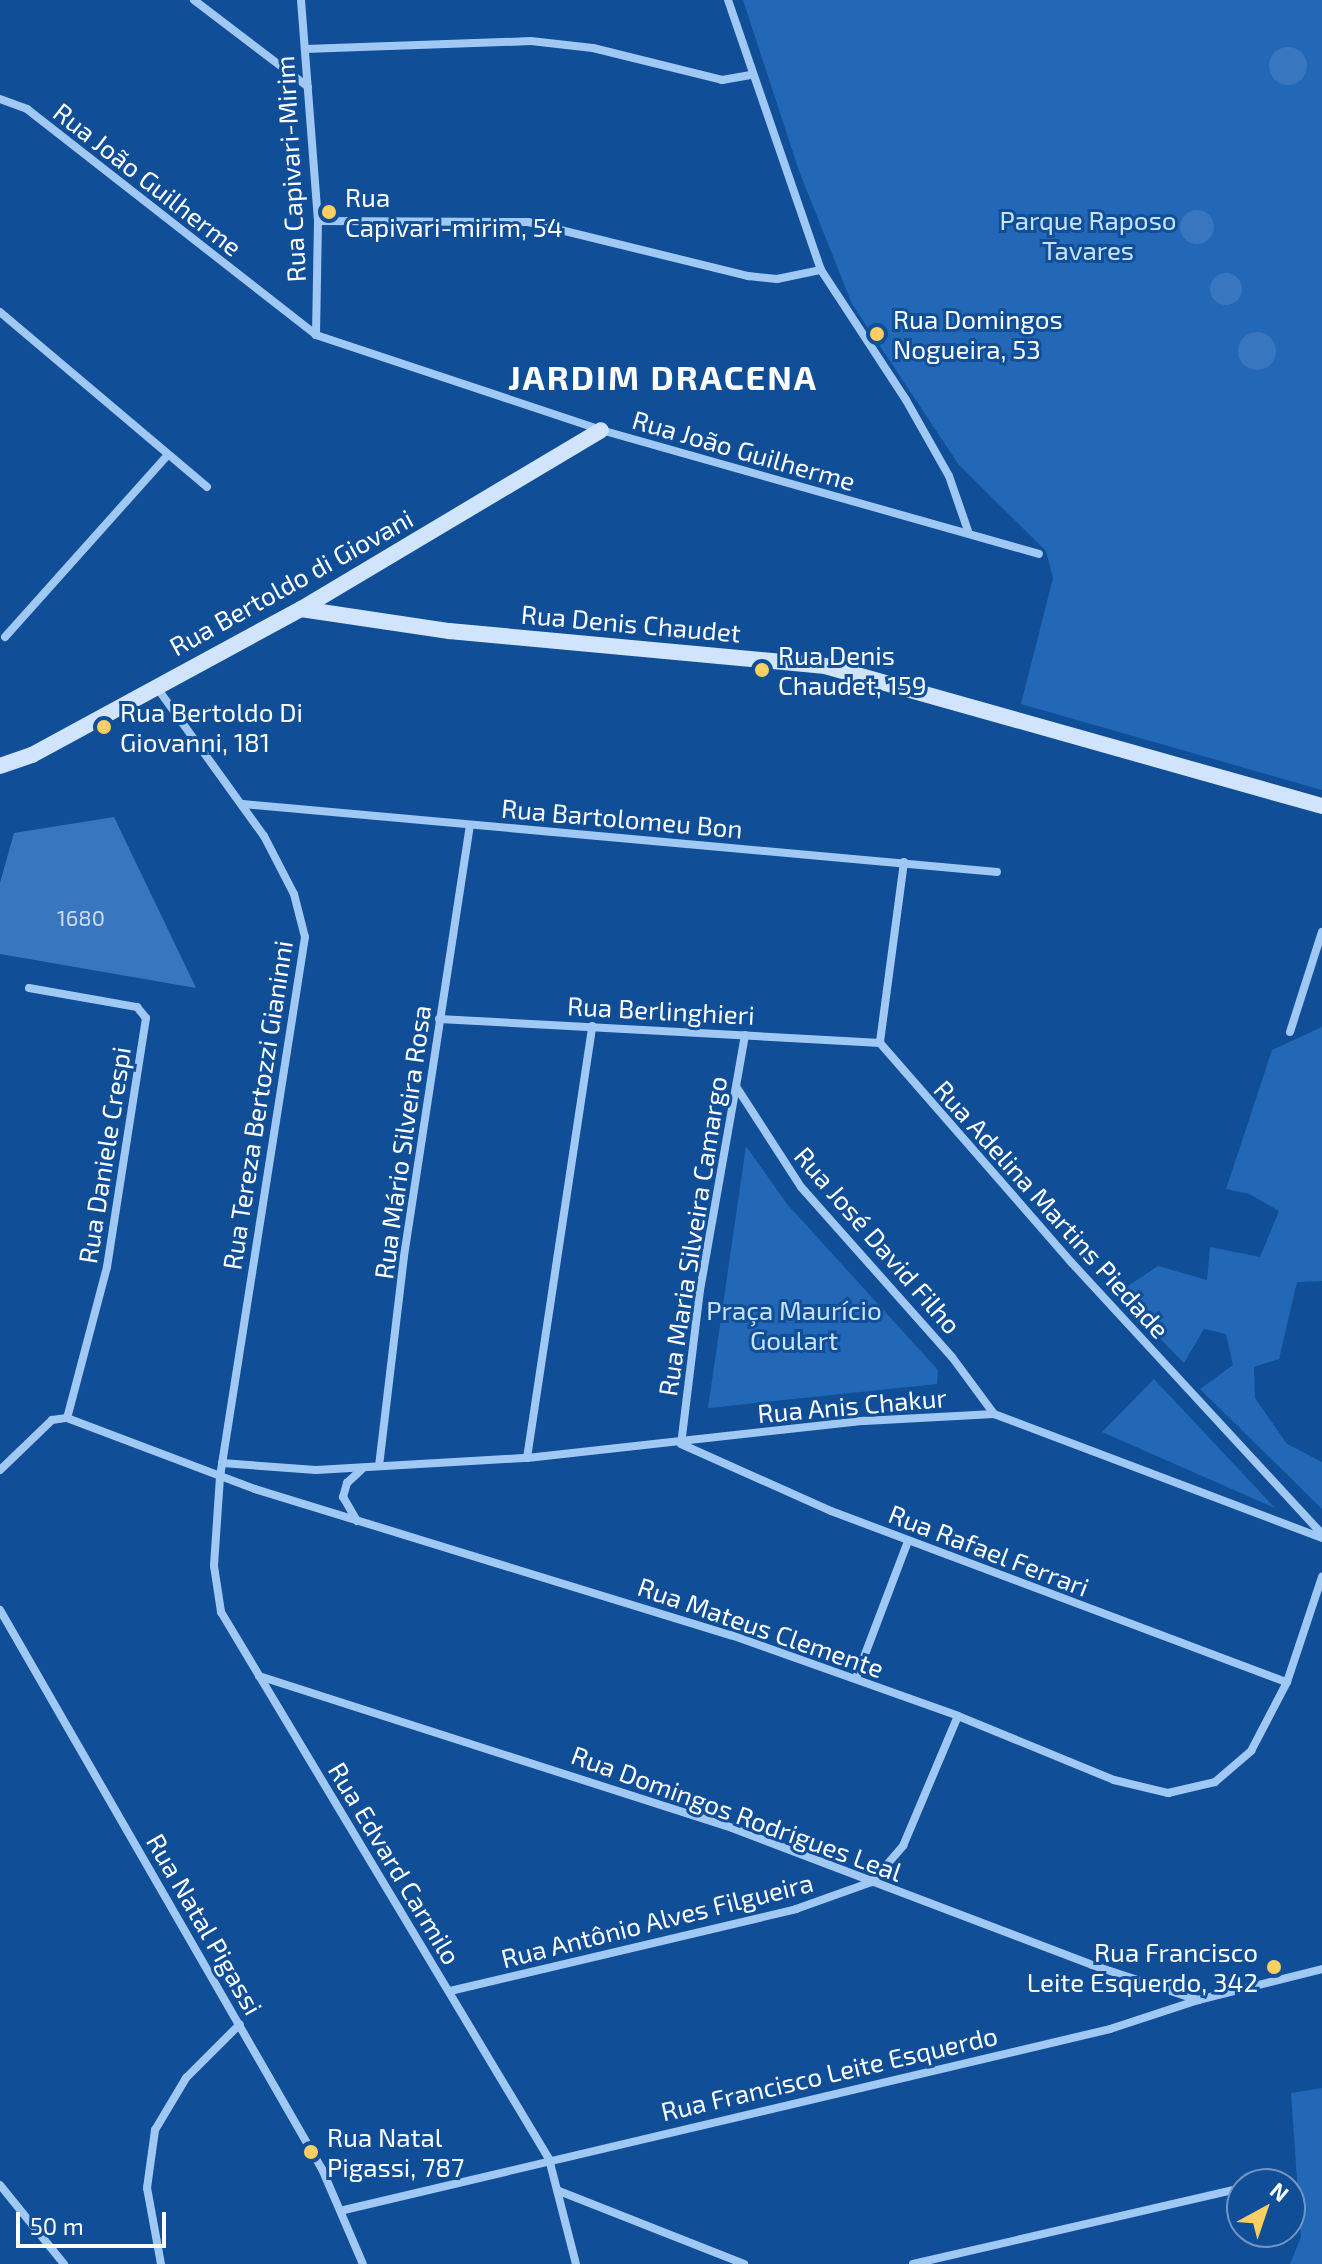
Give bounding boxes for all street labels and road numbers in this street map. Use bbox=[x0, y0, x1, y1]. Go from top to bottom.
street label: Rua Capivari-Mirim bbox=[268, 55, 312, 283]
street label: Rua João Guilherme bbox=[47, 96, 249, 262]
street label: Rua João Guilherme bbox=[629, 403, 859, 497]
street label: Rua Bertoldo di Giovani bbox=[164, 502, 418, 662]
street label: Rua Denis Chaudet bbox=[520, 598, 742, 648]
street label: Rua Bartolomeu Bon bbox=[500, 792, 744, 844]
street label: Rua Tereza Bertozzi Gianinni bbox=[215, 938, 299, 1272]
street label: Rua Berlinghieri bbox=[566, 990, 756, 1030]
street label: Rua Mário Silveira Rosa bbox=[367, 1003, 437, 1281]
street label: Rua Daniele Crespi bbox=[71, 1044, 137, 1266]
street label: Rua Adelina Martins Piedade bbox=[928, 1073, 1176, 1345]
street label: Rua Maria Silveira Camargo bbox=[651, 1074, 733, 1398]
street label: Rua José David Filho bbox=[788, 1140, 968, 1340]
street label: Rua Anis Chakur bbox=[756, 1381, 948, 1429]
street label: Rua Rafael Ferrari bbox=[884, 1497, 1094, 1603]
street label: Rua Mateus Clemente bbox=[634, 1570, 888, 1684]
street label: Rua Domingos Rodrigues Leal bbox=[567, 1739, 907, 1887]
street label: Rua Edvard Carmilo bbox=[322, 1756, 468, 1970]
street label: Rua Natal Pigassi bbox=[140, 1828, 270, 2020]
street label: Rua Antônio Alves Filgueira bbox=[497, 1866, 817, 1974]
street label: Rua Francisco Leite Esquerdo bbox=[658, 2019, 1000, 2127]

